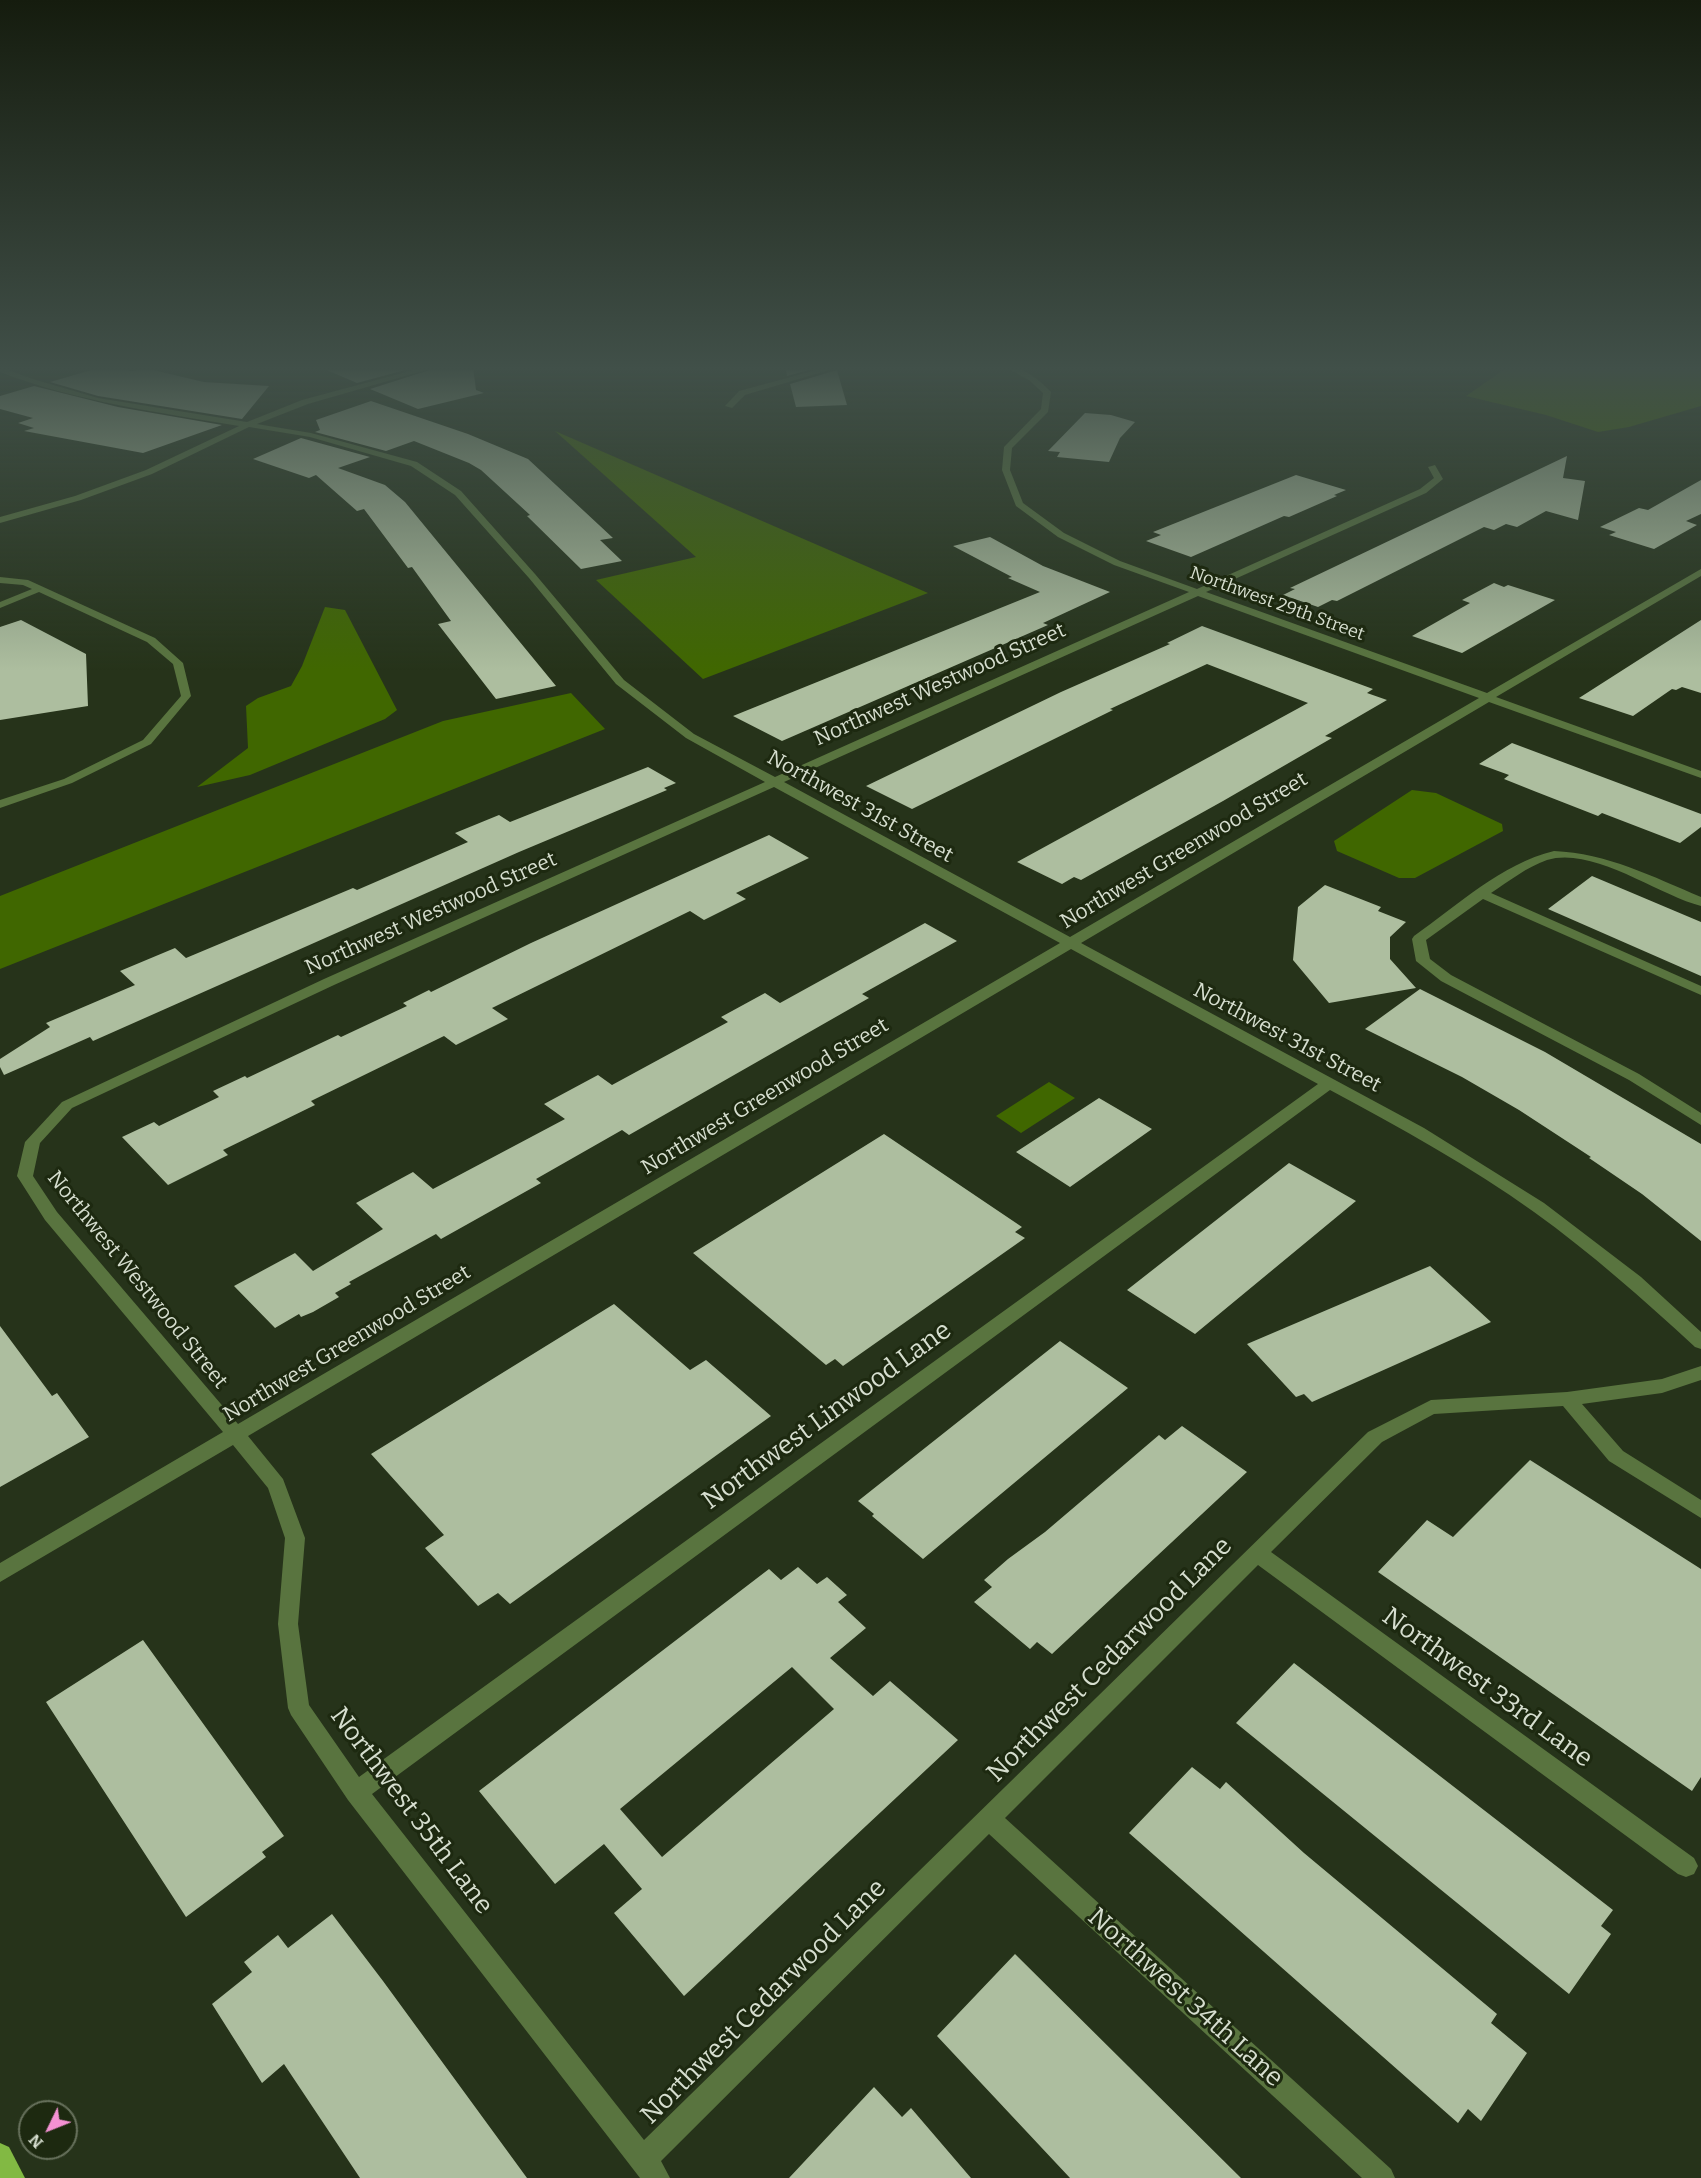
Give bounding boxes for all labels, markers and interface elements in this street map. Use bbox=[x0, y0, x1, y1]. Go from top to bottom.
street label: Northwest 29th Street bbox=[1187, 562, 1367, 646]
street label: Northwest Westwood Street bbox=[810, 618, 1070, 752]
street label: Northwest 31st Street bbox=[763, 745, 957, 869]
street label: Northwest Greenwood Street bbox=[1056, 767, 1312, 935]
street label: Northwest Westwood Street bbox=[301, 847, 561, 981]
street label: Northwest 31st Street bbox=[1189, 978, 1385, 1098]
street label: Northwest Greenwood Street bbox=[637, 1013, 893, 1181]
street label: Northwest Westwood Street bbox=[41, 1166, 233, 1394]
street label: Northwest Greenwood Street bbox=[219, 1260, 475, 1428]
street label: Northwest Linwood Lane bbox=[696, 1315, 958, 1517]
street label: Northwest Cedarwood Lane bbox=[981, 1531, 1239, 1789]
street label: Northwest 33rd Lane bbox=[1376, 1601, 1598, 1775]
street label: Northwest 35th Lane bbox=[323, 1701, 499, 1921]
street label: Northwest Cedarwood Lane bbox=[635, 1873, 893, 2131]
street label: Northwest 34th Lane bbox=[1081, 1902, 1289, 2094]
north arrow bbox=[18, 2100, 78, 2160]
text: N bbox=[25, 2130, 47, 2152]

